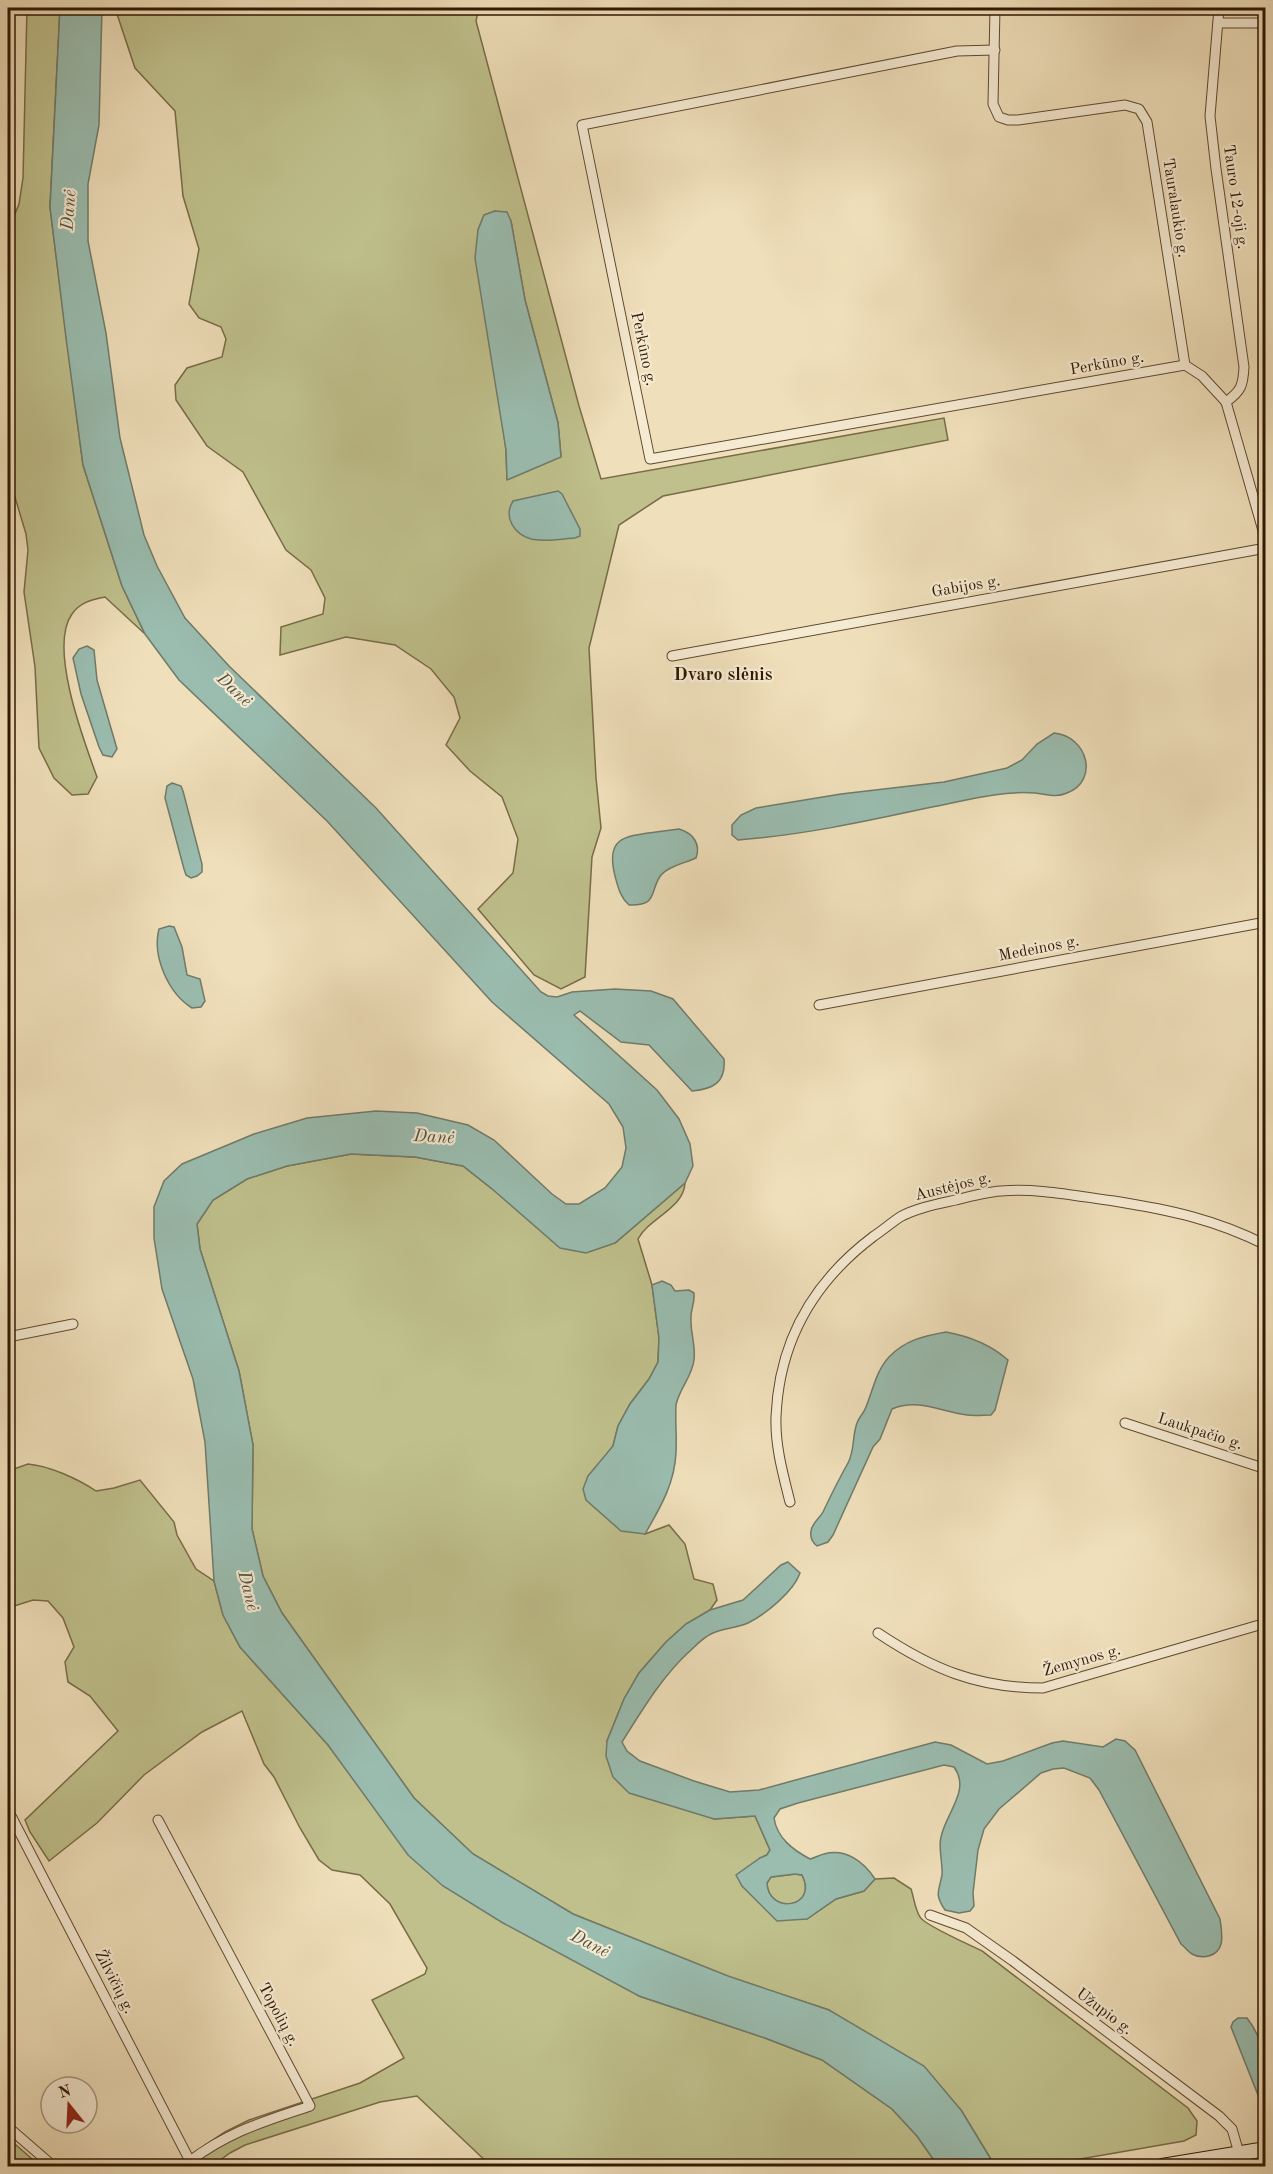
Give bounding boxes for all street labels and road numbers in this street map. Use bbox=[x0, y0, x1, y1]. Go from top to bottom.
street label: Tauro 12-oji g. bbox=[1220, 144, 1250, 250]
street label: Tauralaukio g. bbox=[1159, 157, 1191, 259]
street label: Perkūno g. bbox=[627, 311, 659, 387]
street label: Perkūno g. bbox=[1069, 350, 1145, 378]
street label: Gabijos g. bbox=[930, 573, 1002, 601]
street label: Medeinos g. bbox=[997, 933, 1081, 965]
street label: Austėjos g. bbox=[913, 1170, 993, 1204]
street label: Laukpačio g. bbox=[1155, 1411, 1245, 1453]
street label: Žemynos g. bbox=[1040, 1638, 1123, 1680]
street label: Žilvičių g. bbox=[91, 1946, 140, 2017]
street label: Topolių g. bbox=[255, 1981, 301, 2049]
street label: Užupio g. bbox=[1073, 1986, 1135, 2038]

